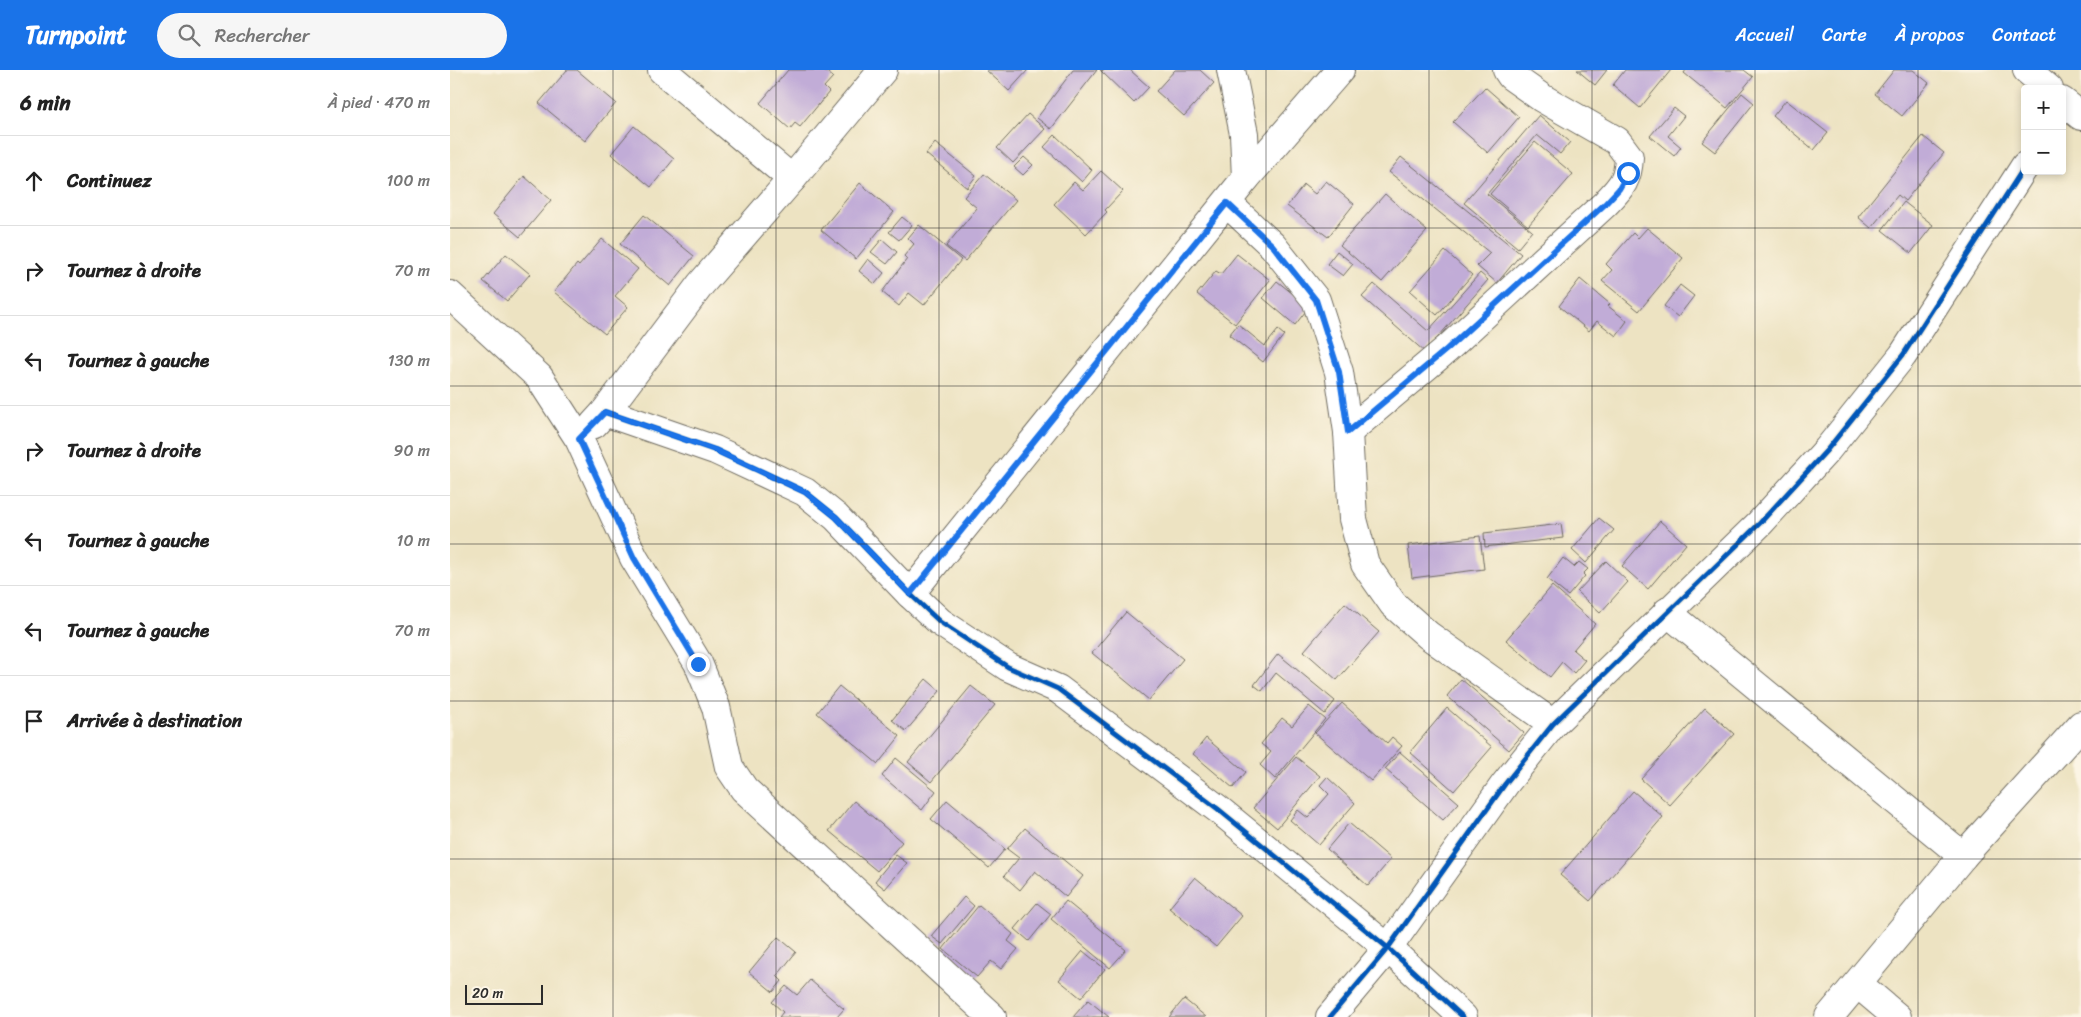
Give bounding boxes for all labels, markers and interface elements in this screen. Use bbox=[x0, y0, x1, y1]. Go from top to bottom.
search box bbox=[157, 13, 507, 58]
text: Turnpoint bbox=[25, 14, 127, 56]
text: Rechercher bbox=[215, 19, 309, 52]
text: Accueil bbox=[1735, 19, 1794, 51]
text: Carte bbox=[1822, 19, 1867, 51]
text: À propos bbox=[1895, 19, 1964, 51]
text: Contact bbox=[1992, 19, 2056, 51]
icon: search bbox=[175, 21, 203, 49]
text: 6 min bbox=[20, 84, 71, 122]
map controls bbox=[2021, 85, 2066, 175]
button: + bbox=[2021, 85, 2066, 130]
text: À pied · 470 m bbox=[328, 88, 430, 117]
button: − bbox=[2021, 130, 2066, 175]
route start bbox=[1617, 162, 1640, 185]
text: Continuez bbox=[67, 164, 152, 197]
text: 100 m bbox=[386, 166, 430, 195]
icon: ahead bbox=[20, 167, 48, 195]
text: Tournez à droite bbox=[67, 254, 201, 287]
text: 70 m bbox=[394, 256, 430, 285]
icon: right bbox=[20, 257, 48, 285]
text: Tournez à gauche bbox=[67, 344, 209, 377]
text: 130 m bbox=[388, 346, 430, 375]
icon: left bbox=[20, 347, 48, 375]
text: Tournez à droite bbox=[67, 434, 201, 467]
text: 90 m bbox=[394, 436, 430, 465]
icon: right bbox=[20, 437, 48, 465]
text: Tournez à gauche bbox=[67, 524, 209, 557]
text: 10 m bbox=[397, 526, 430, 555]
icon: left bbox=[20, 527, 48, 555]
text: Tournez à gauche bbox=[67, 614, 209, 647]
text: 70 m bbox=[394, 616, 430, 645]
icon: left bbox=[20, 617, 48, 645]
route end bbox=[687, 653, 710, 676]
text: Arrivée à destination bbox=[67, 704, 242, 737]
icon: arrive bbox=[20, 707, 48, 735]
text: 20 m bbox=[472, 981, 503, 1006]
scale bar bbox=[465, 982, 542, 1005]

